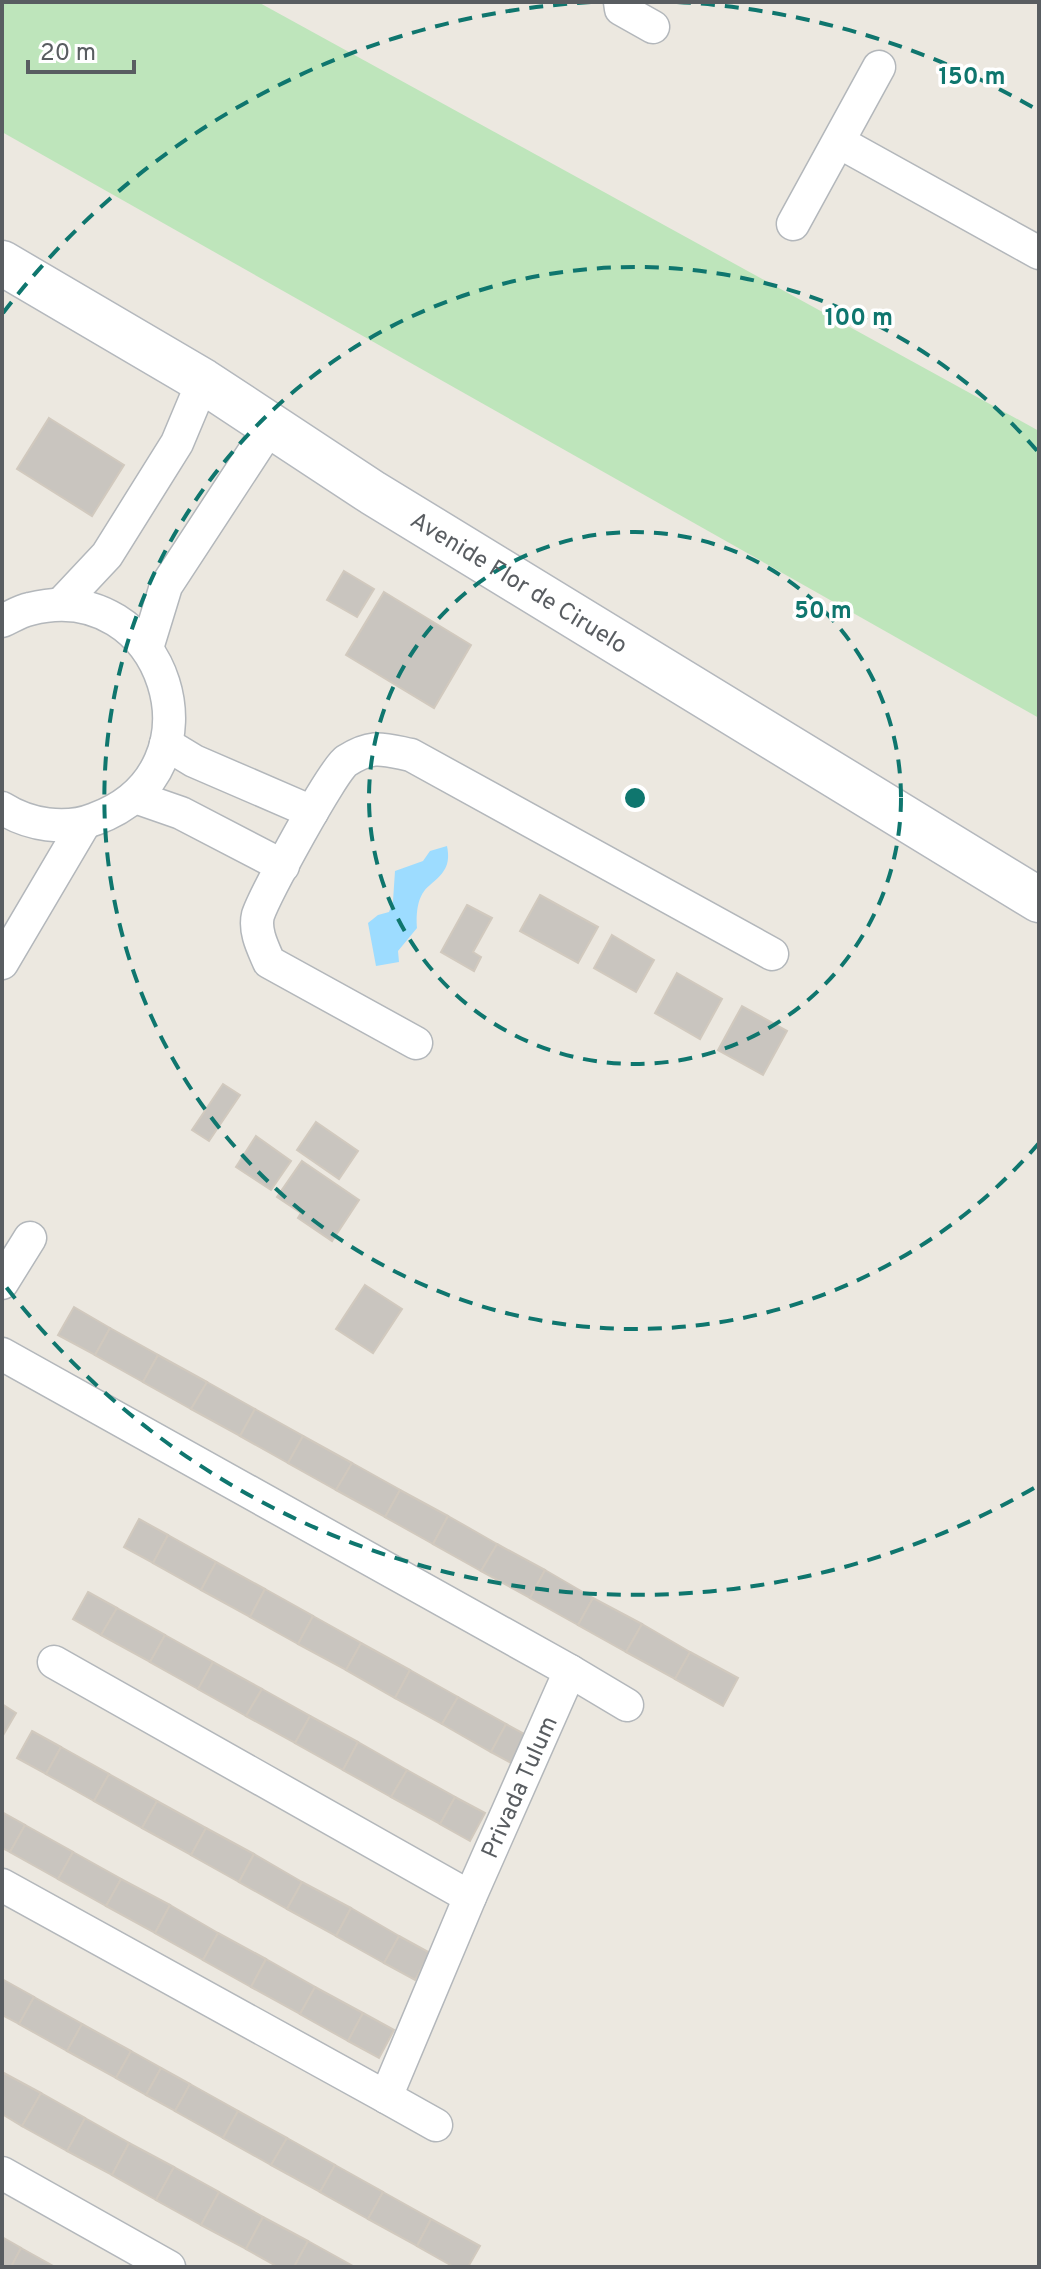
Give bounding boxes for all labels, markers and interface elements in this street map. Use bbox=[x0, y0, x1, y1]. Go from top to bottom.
scale bar bbox=[28, 24, 134, 74]
text: 20 m bbox=[40, 39, 96, 69]
text: 150 m bbox=[938, 63, 1006, 93]
text: 100 m bbox=[825, 304, 893, 334]
street label: Avenide Flor de Ciruelo bbox=[404, 506, 632, 662]
text: 50 m bbox=[794, 597, 852, 627]
centre of rings bbox=[621, 784, 649, 812]
street label: Privada Tulum bbox=[476, 1712, 566, 1864]

